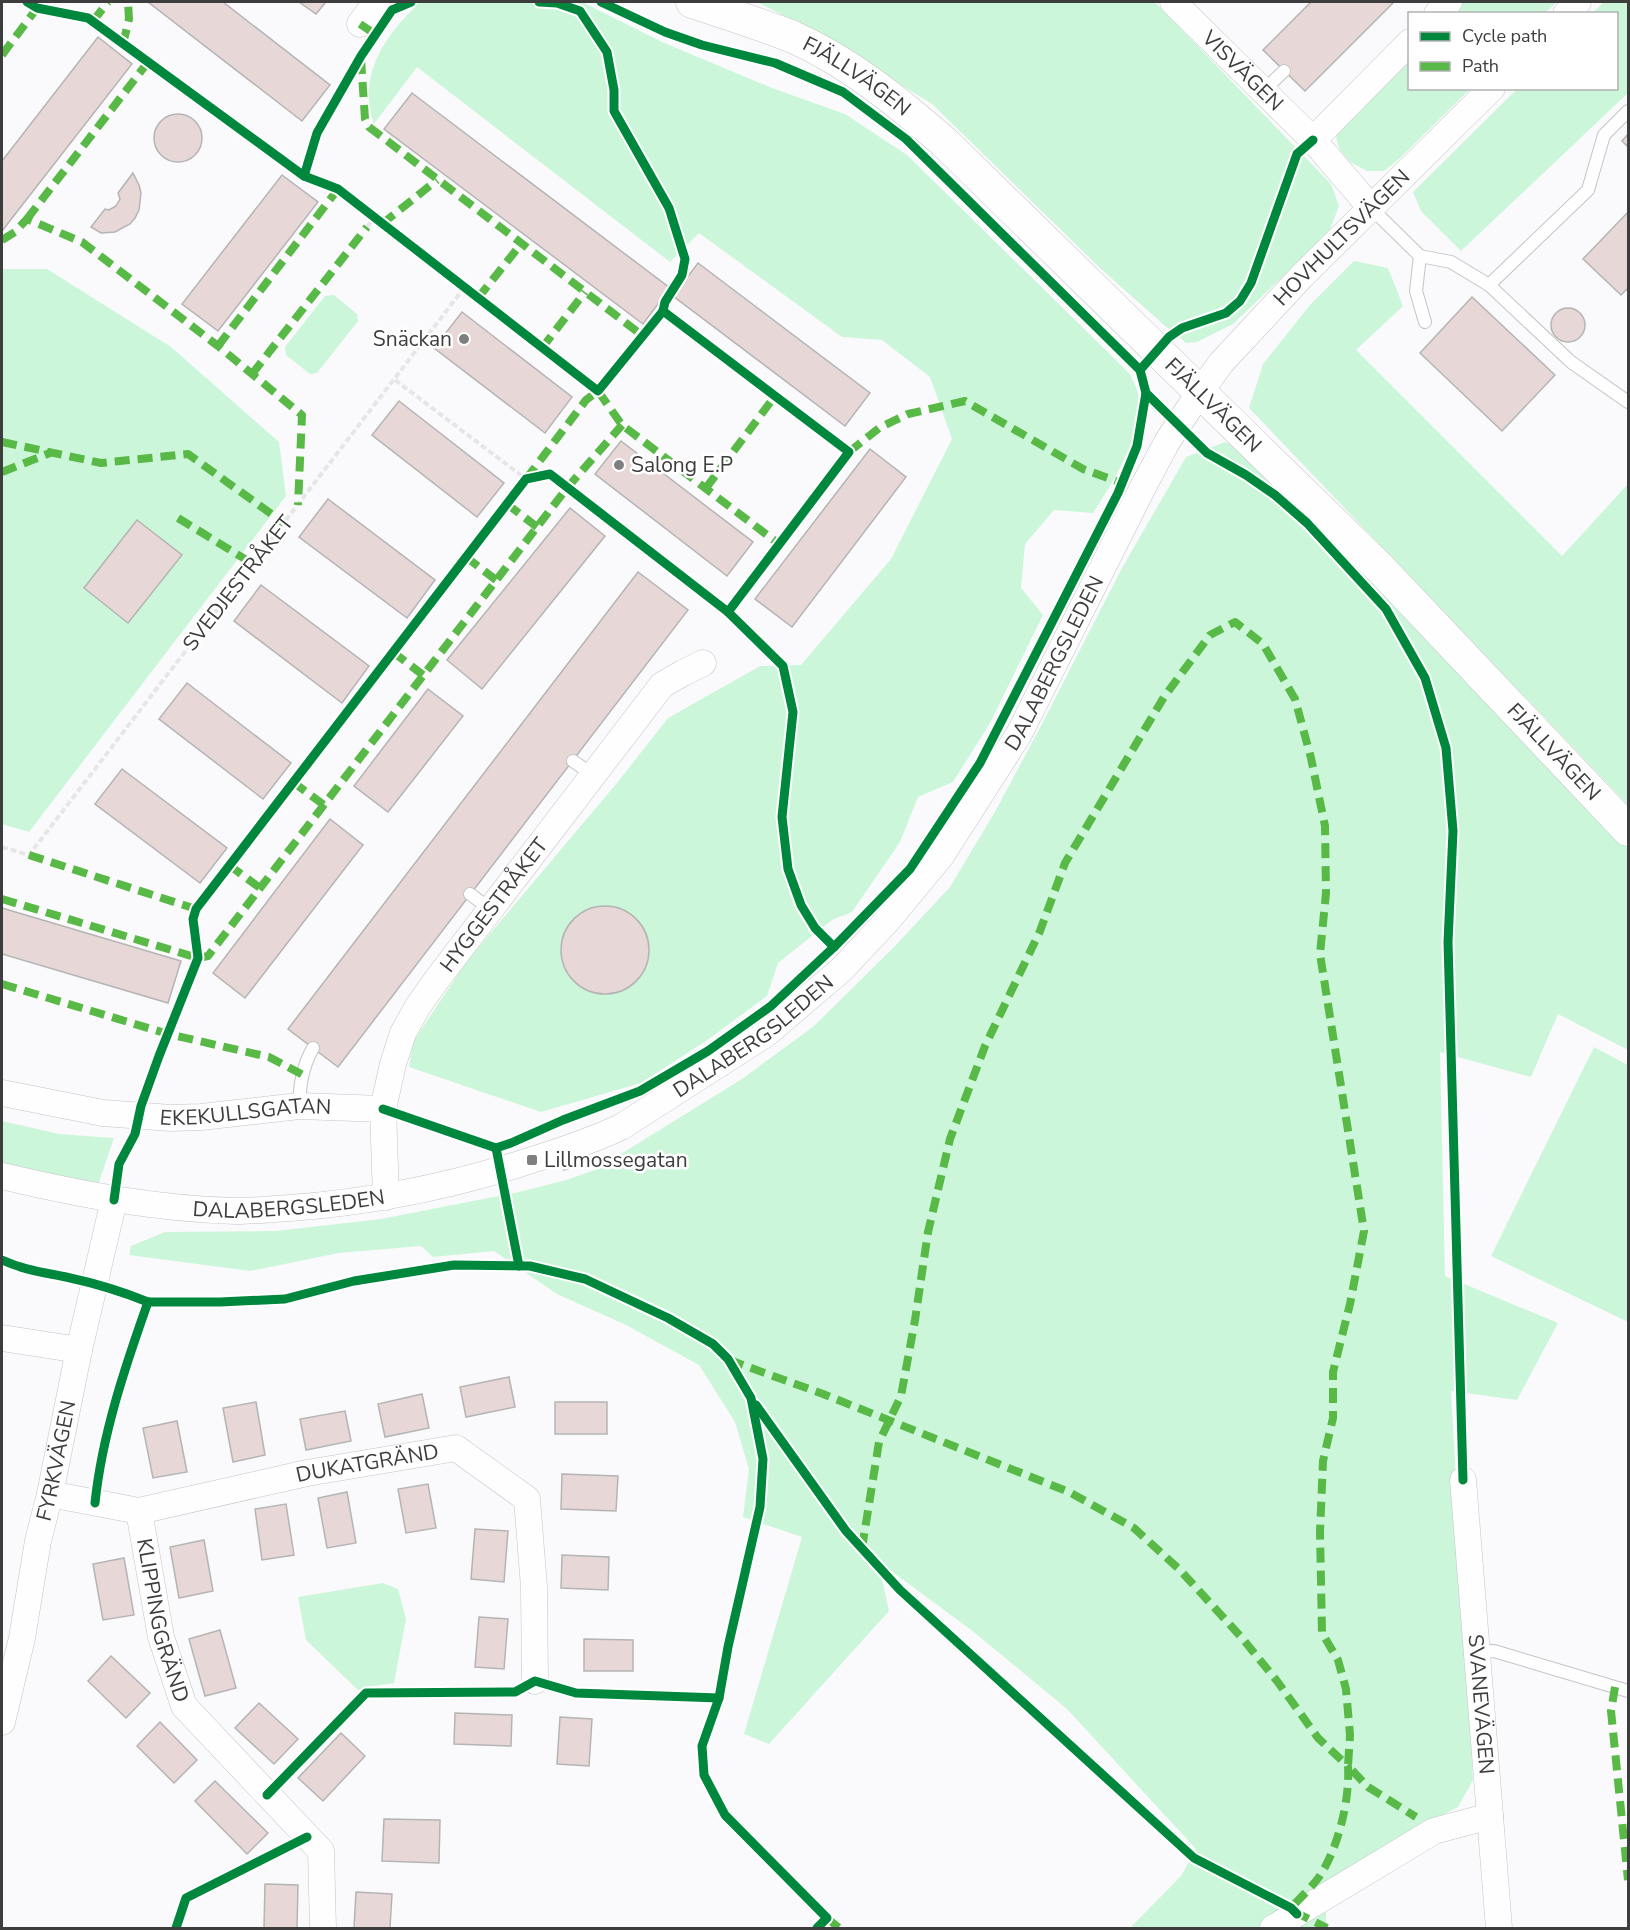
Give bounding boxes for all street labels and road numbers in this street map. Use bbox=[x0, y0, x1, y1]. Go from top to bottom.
street label: VISVÄGEN bbox=[1195, 24, 1290, 117]
street label: FJÄLLVÄGEN bbox=[798, 30, 917, 122]
street label: HOVHULTSVÄGEN bbox=[1267, 163, 1416, 312]
street label: FJÄLLVÄGEN bbox=[1159, 351, 1268, 459]
street label: SVEDJESTRÅKET bbox=[175, 508, 300, 657]
street label: DALABERGSLEDEN bbox=[998, 571, 1110, 756]
street label: FJÄLLVÄGEN bbox=[1501, 697, 1607, 807]
street label: HYGGESTRÅKET bbox=[433, 832, 554, 978]
street label: DALABERGSLEDEN bbox=[668, 968, 839, 1104]
street label: EKEKULLSGATAN bbox=[159, 1092, 332, 1132]
street label: DALABERGSLEDEN bbox=[192, 1183, 387, 1225]
street label: FYRKVÄGEN bbox=[30, 1398, 83, 1524]
street label: DUKATGRÄND bbox=[293, 1437, 441, 1489]
street label: KLIPPINGGRÄND bbox=[130, 1536, 196, 1706]
street label: SVANEVÄGEN bbox=[1461, 1633, 1501, 1775]

